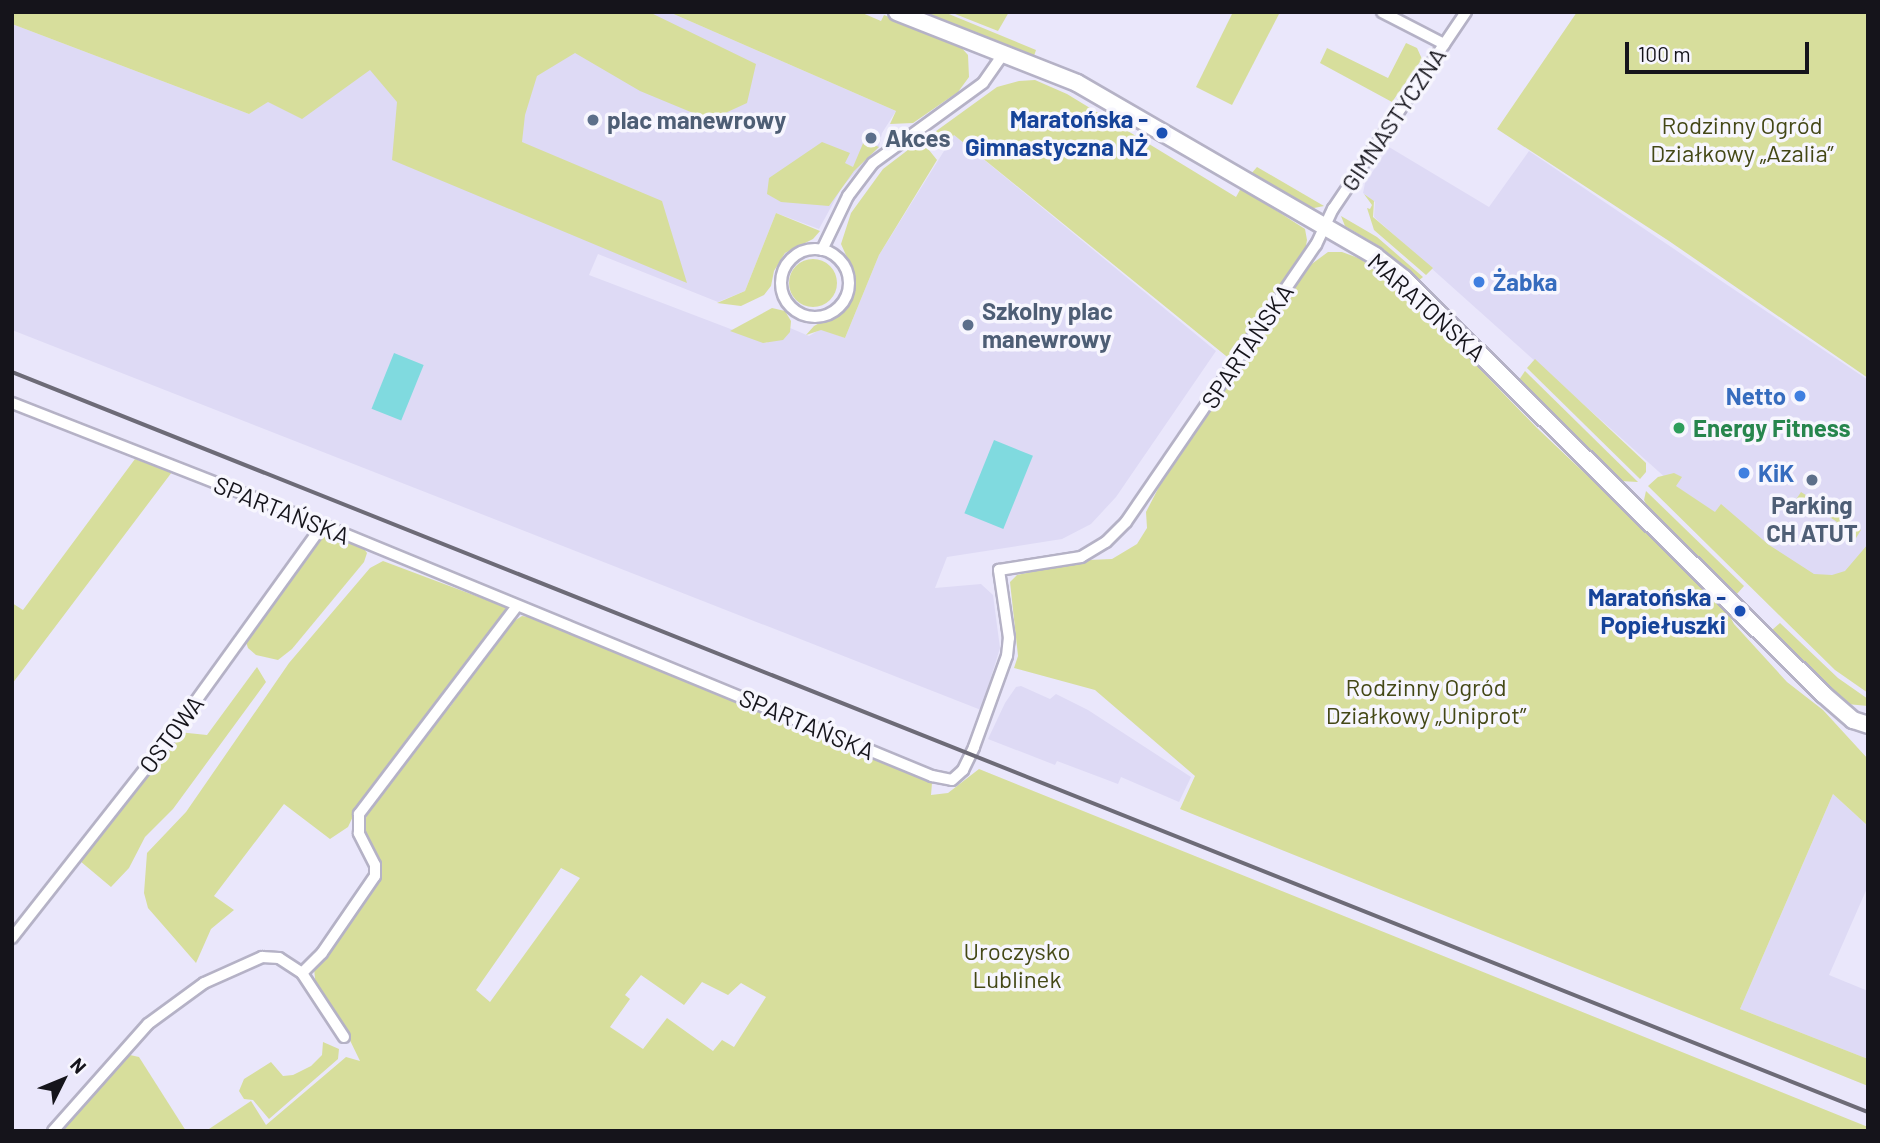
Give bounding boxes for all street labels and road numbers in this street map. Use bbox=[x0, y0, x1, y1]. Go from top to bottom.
street label: GIMNASTYCZNA bbox=[1334, 42, 1452, 196]
street label: MARATOŃSKA bbox=[1362, 247, 1492, 367]
street label: SPARTAŃSKA bbox=[1195, 278, 1299, 414]
street label: SPARTAŃSKA bbox=[210, 470, 354, 550]
street label: SPARTAŃSKA bbox=[735, 683, 879, 765]
street label: OSTOWA bbox=[133, 690, 209, 778]

